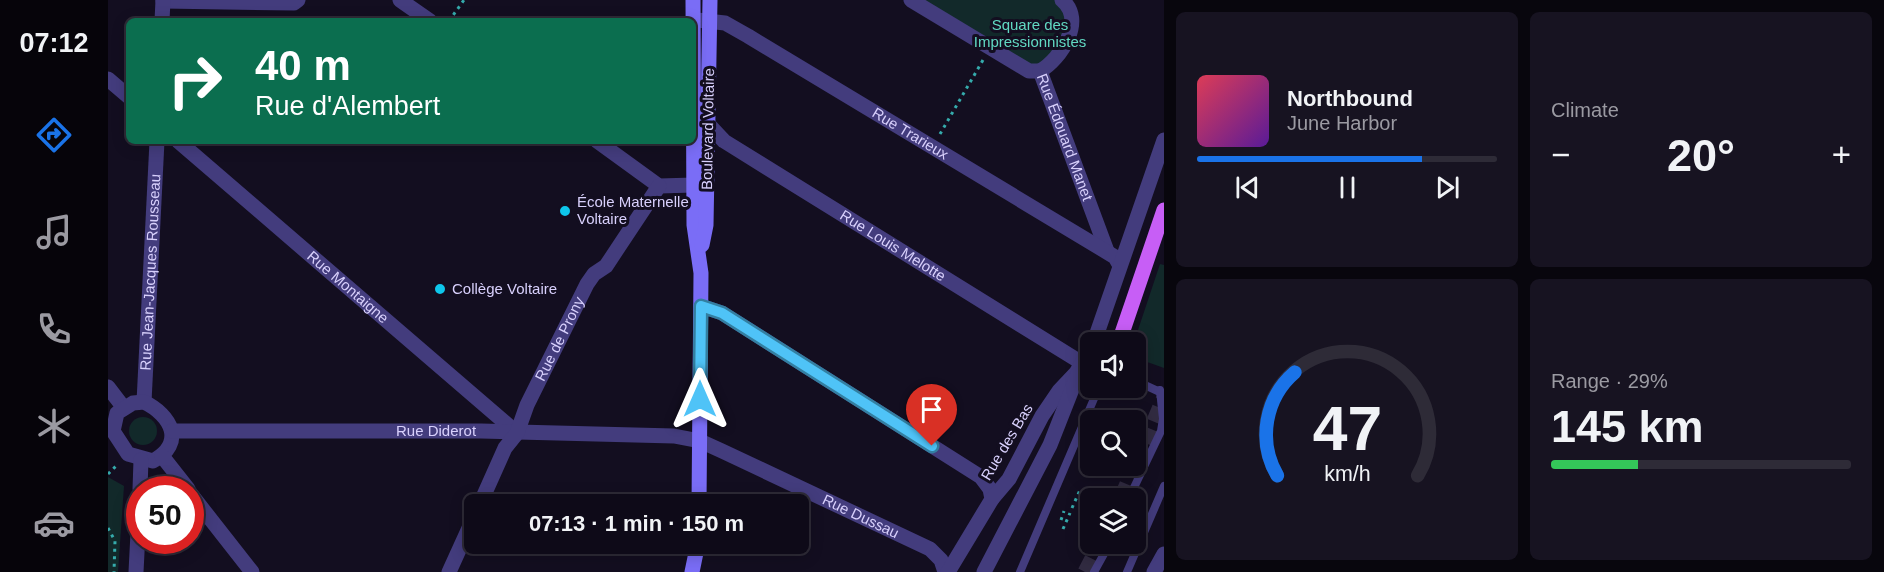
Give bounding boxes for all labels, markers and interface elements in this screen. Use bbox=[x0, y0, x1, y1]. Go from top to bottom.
park label: Square des Impressionnistes bbox=[974, 16, 1086, 50]
text: 07:12 bbox=[19, 28, 89, 58]
icon: right bbox=[156, 42, 234, 120]
text: 40 m bbox=[255, 42, 351, 89]
street label: Boulevard Voltaire bbox=[698, 68, 717, 190]
street label: Rue Édouard Manet bbox=[1034, 71, 1097, 204]
text: Northbound bbox=[1287, 86, 1413, 111]
text: Rue d'Alembert bbox=[255, 91, 440, 121]
text: Climate bbox=[1551, 99, 1619, 121]
street label: Rue Trarieux bbox=[869, 104, 952, 163]
text: June Harbor bbox=[1287, 112, 1397, 134]
icon: directions bbox=[33, 114, 75, 156]
text: 20° bbox=[1667, 130, 1735, 181]
text: − bbox=[1551, 136, 1570, 173]
text: + bbox=[1832, 136, 1851, 173]
icon: previous bbox=[1231, 171, 1264, 204]
icon: pause bbox=[1331, 171, 1364, 204]
icon: next bbox=[1431, 171, 1464, 204]
street label: Rue Jean-Jacques Rousseau bbox=[137, 173, 163, 371]
place label: École Maternelle Voltaire bbox=[577, 193, 689, 227]
marker: École Maternelle Voltaire bbox=[558, 204, 572, 218]
street label: Rue Louis Melotte bbox=[837, 206, 949, 284]
icon: music bbox=[33, 211, 75, 253]
street label: Rue Montaigne bbox=[304, 247, 392, 326]
place label: Collège Voltaire bbox=[452, 280, 557, 297]
marker: Collège Voltaire bbox=[433, 282, 447, 296]
street label: Rue de Prony bbox=[531, 293, 588, 384]
icon: phone bbox=[33, 308, 75, 350]
map controls bbox=[1080, 332, 1146, 554]
button: sound bbox=[1080, 332, 1146, 398]
position arrow bbox=[668, 367, 732, 431]
text: Range · 29% bbox=[1551, 370, 1668, 392]
pin bbox=[906, 384, 957, 446]
icon: arrive bbox=[915, 393, 948, 426]
text: 47 bbox=[1312, 394, 1382, 463]
street label: Rue des Bas bbox=[977, 401, 1036, 483]
text: 145 km bbox=[1551, 401, 1704, 452]
icon: climate bbox=[33, 405, 75, 447]
button: search bbox=[1080, 410, 1146, 476]
street label: Rue Diderot bbox=[396, 422, 477, 439]
text: km/h bbox=[1324, 463, 1370, 487]
speed limit sign: 50 bbox=[126, 476, 204, 554]
button: layers bbox=[1080, 488, 1146, 554]
street label: Rue Dussau bbox=[820, 491, 902, 541]
icon: car bbox=[33, 502, 75, 544]
text: 07:13 · 1 min · 150 m bbox=[529, 511, 744, 536]

